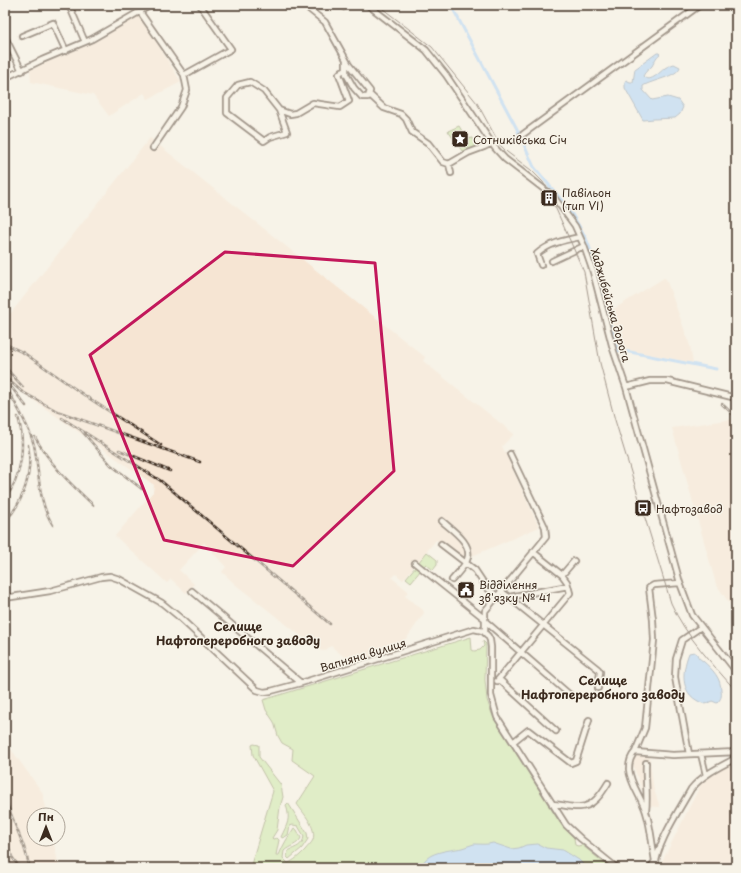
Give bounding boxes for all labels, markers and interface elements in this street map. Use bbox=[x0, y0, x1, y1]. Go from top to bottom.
place icon: Сотниківська Січ bbox=[450, 129, 470, 149]
place label: Сотниківська Січ bbox=[473, 131, 567, 148]
place label: Павільон (тип VI) bbox=[562, 184, 611, 214]
building icon: Павільон (тип VI) bbox=[539, 188, 559, 208]
street label: Хаджибейська дорога bbox=[587, 246, 635, 364]
bus stop icon: Нафтозавод bbox=[633, 498, 653, 518]
place label: Нафтозавод bbox=[656, 500, 723, 517]
place label: Відділення зв'язку № 41 bbox=[478, 576, 551, 606]
public building icon: Відділення зв'язку № 41 bbox=[456, 580, 476, 600]
district label: Селище Нафтопереробного заводу bbox=[156, 617, 320, 649]
street label: Вапняна вулиця bbox=[318, 634, 408, 676]
district label: Селище Нафтопереробного заводу bbox=[521, 671, 685, 703]
north arrow bbox=[26, 807, 66, 847]
text: Пн bbox=[38, 808, 54, 825]

